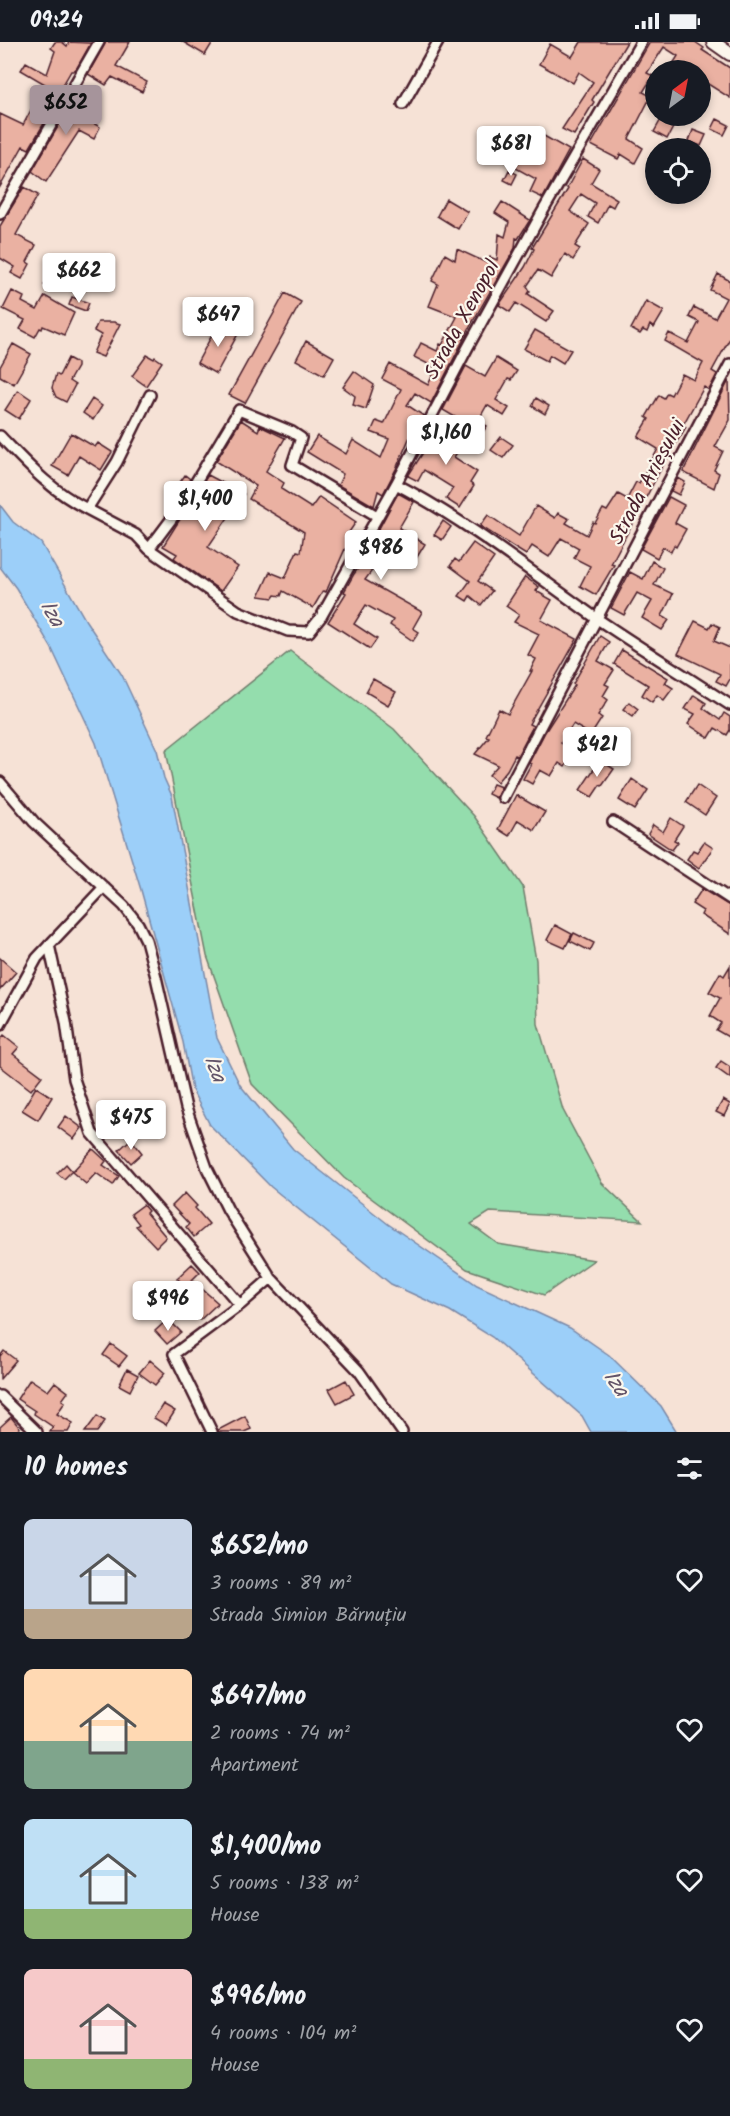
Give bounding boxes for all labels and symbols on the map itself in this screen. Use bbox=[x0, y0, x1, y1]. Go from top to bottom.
north arrow bbox=[645, 60, 711, 126]
pin: $652 bbox=[30, 85, 102, 136]
pin: $681 bbox=[475, 126, 547, 177]
pin: $662 bbox=[43, 253, 115, 304]
street label: Strada Xenopol bbox=[416, 254, 510, 386]
pin: $647 bbox=[182, 297, 254, 348]
street label: Strada Arieșului bbox=[601, 412, 695, 551]
pin: $1,160 bbox=[397, 415, 495, 466]
pin: $1,400 bbox=[156, 481, 254, 532]
pin: $986 bbox=[345, 530, 417, 581]
water label: Iza bbox=[29, 594, 74, 636]
pin: $421 bbox=[561, 727, 633, 778]
water label: Iza bbox=[193, 1050, 236, 1089]
pin: $475 bbox=[95, 1100, 167, 1151]
pin: $996 bbox=[132, 1281, 204, 1332]
water label: Iza bbox=[593, 1363, 638, 1406]

